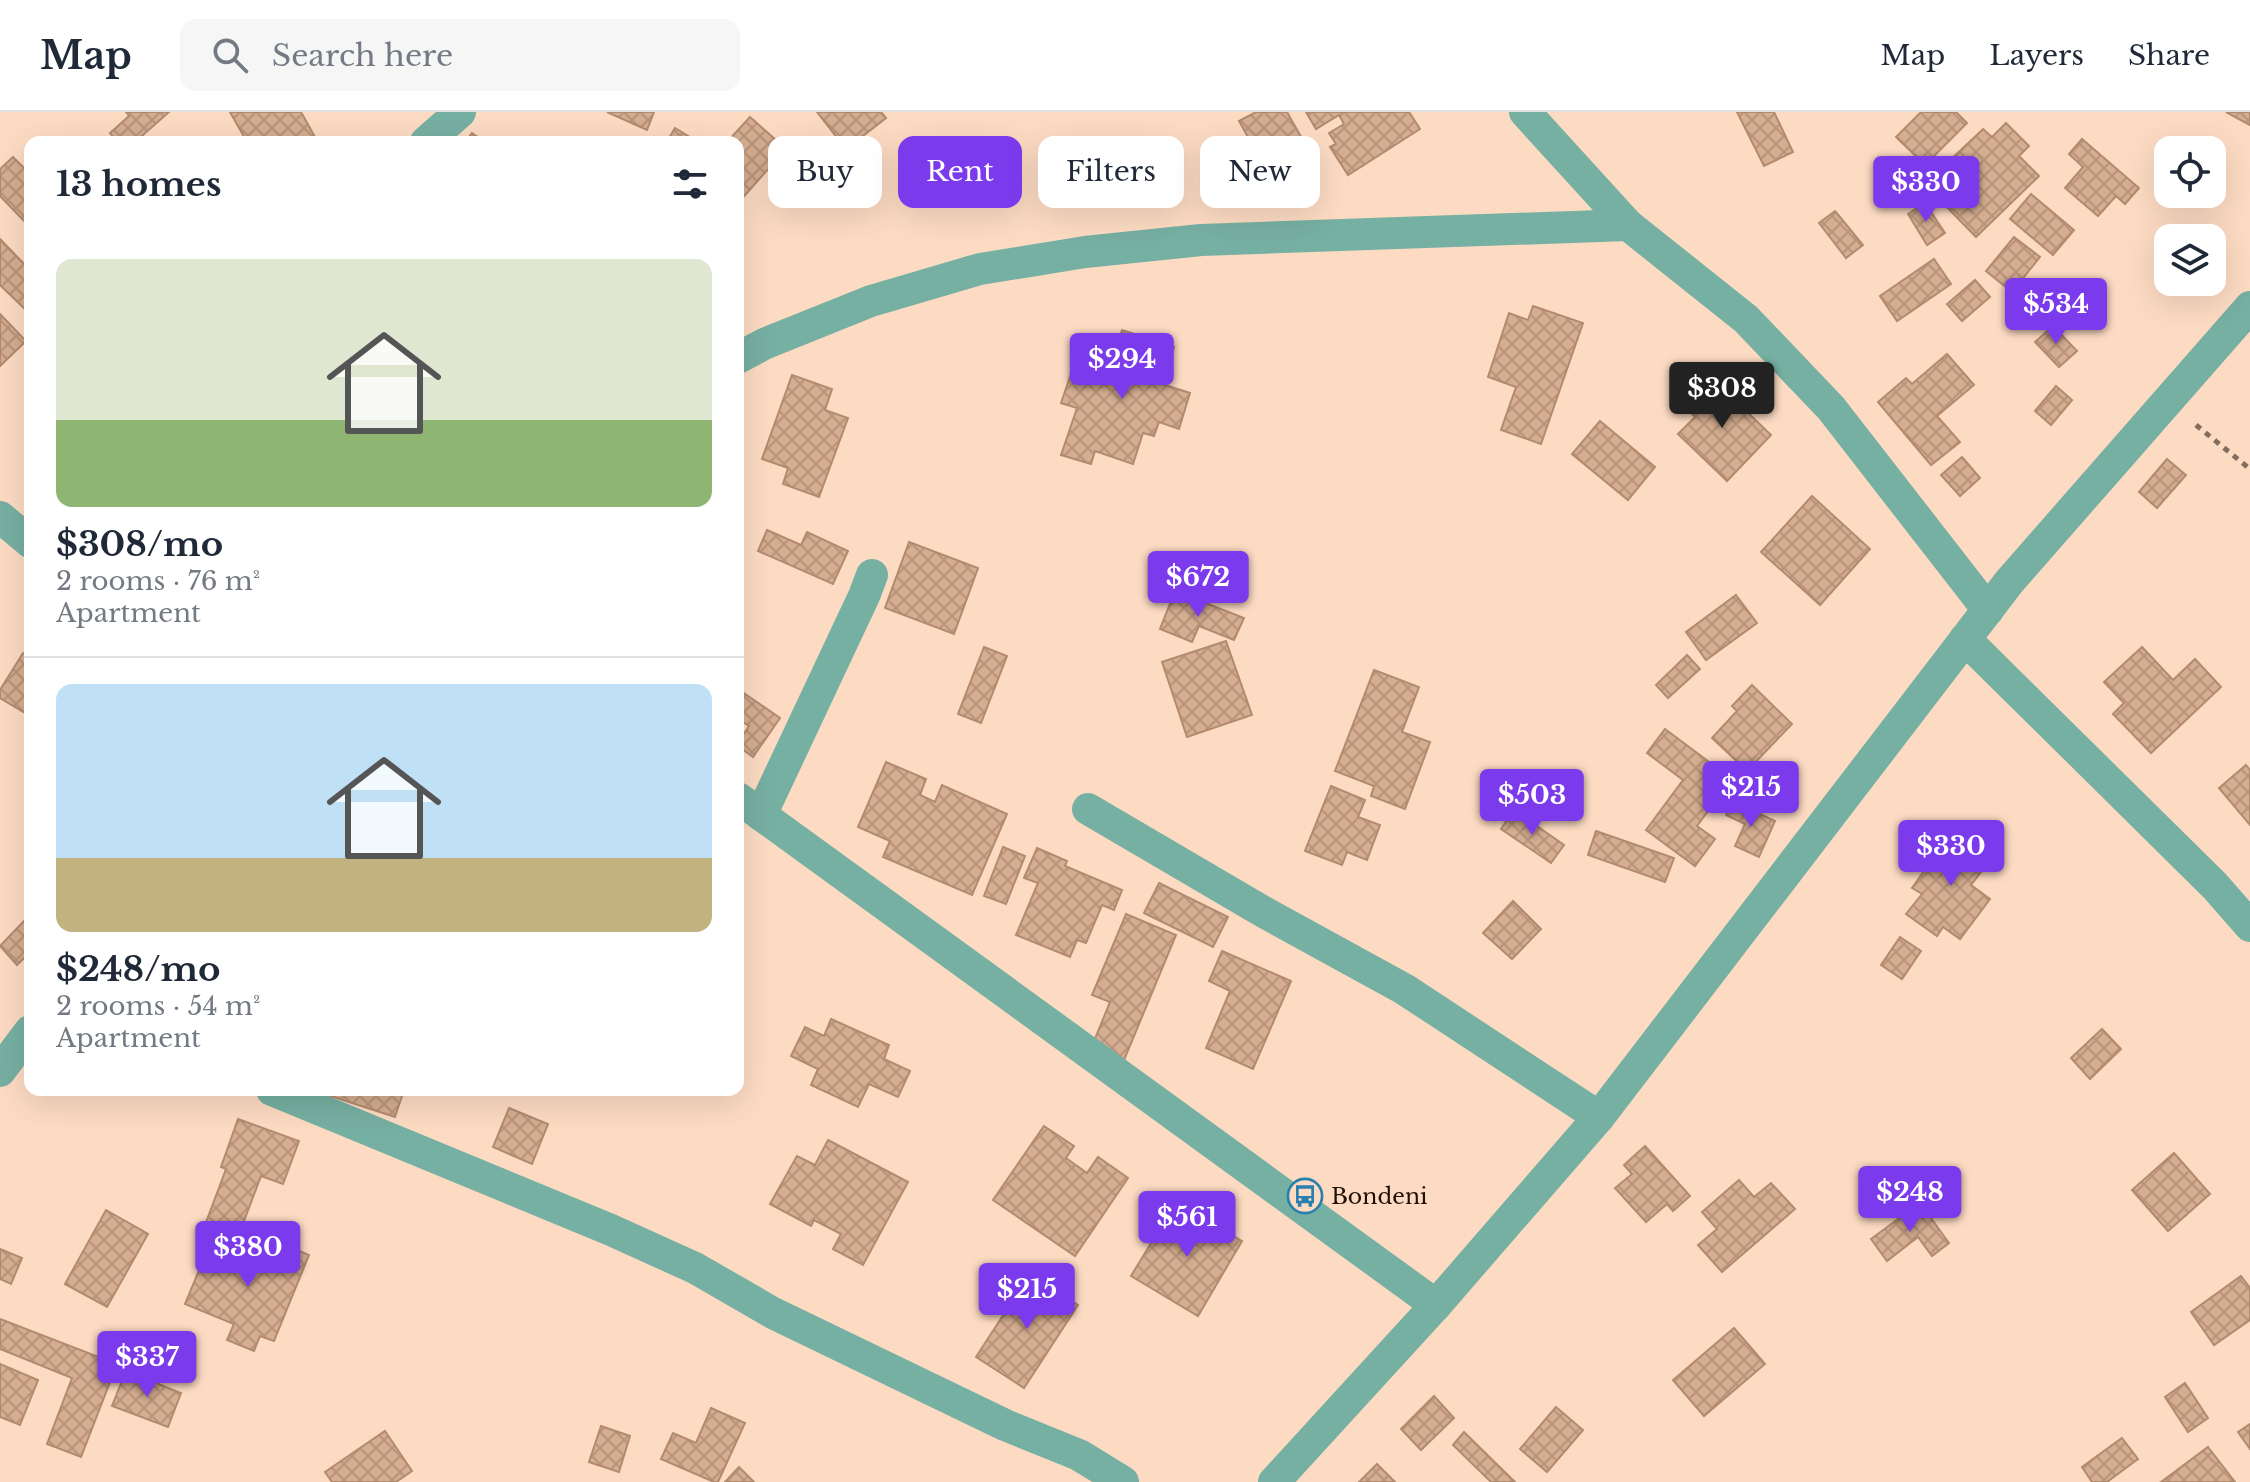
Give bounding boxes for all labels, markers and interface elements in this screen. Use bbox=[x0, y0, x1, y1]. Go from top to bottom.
search box bbox=[180, 19, 740, 91]
text: Map bbox=[40, 32, 132, 79]
icon: search bbox=[208, 33, 252, 77]
text: Search here bbox=[272, 37, 453, 74]
text: Map bbox=[1880, 38, 1945, 73]
text: Layers bbox=[1989, 38, 2084, 73]
text: Share bbox=[2128, 38, 2210, 73]
chip: Buy bbox=[768, 136, 882, 208]
chip: Rent bbox=[898, 136, 1022, 208]
chip: Filters bbox=[1038, 136, 1184, 208]
chip: New bbox=[1200, 136, 1320, 208]
map controls bbox=[2154, 136, 2226, 296]
button: locate bbox=[2154, 136, 2226, 208]
pin: $330 bbox=[1879, 156, 1973, 224]
icon: filters bbox=[668, 162, 712, 206]
text: 13 homes bbox=[56, 163, 222, 205]
text: $330 bbox=[1891, 166, 1961, 198]
button: layers bbox=[2154, 224, 2226, 296]
pin: $534 bbox=[2009, 278, 2103, 346]
text: $534 bbox=[2023, 288, 2089, 320]
icon: home bbox=[312, 311, 456, 455]
pin: $294 bbox=[1075, 333, 1169, 401]
text: $294 bbox=[1088, 343, 1156, 375]
pin: $308 bbox=[1675, 362, 1769, 430]
text: $308 bbox=[1687, 372, 1757, 404]
text: $308/mo bbox=[56, 523, 223, 565]
pin: $672 bbox=[1151, 551, 1245, 619]
text: $672 bbox=[1166, 561, 1230, 593]
text: 2 rooms · 76 m² bbox=[56, 565, 260, 597]
text: Apartment bbox=[56, 597, 201, 629]
icon: home bbox=[312, 736, 456, 880]
pin: $215 bbox=[1704, 761, 1798, 829]
pin: $503 bbox=[1485, 769, 1579, 837]
text: $215 bbox=[1721, 771, 1781, 803]
text: $503 bbox=[1498, 779, 1566, 811]
pin: $330 bbox=[1904, 820, 1998, 888]
text: $330 bbox=[1916, 830, 1986, 862]
text: $248/mo bbox=[56, 948, 220, 990]
text: 2 rooms · 54 m² bbox=[56, 990, 260, 1022]
text: Apartment bbox=[56, 1022, 201, 1054]
pin: $248 bbox=[1863, 1166, 1957, 1234]
text: $248 bbox=[1876, 1176, 1944, 1208]
bus stop icon: Bondeni bbox=[1286, 1177, 1324, 1215]
place label: Bondeni bbox=[1331, 1183, 1428, 1210]
pin: $561 bbox=[1140, 1191, 1234, 1259]
text: $561 bbox=[1156, 1201, 1218, 1233]
pin: $380 bbox=[201, 1221, 295, 1289]
text: $380 bbox=[213, 1231, 283, 1263]
pin: $215 bbox=[980, 1263, 1074, 1331]
text: $215 bbox=[997, 1273, 1057, 1305]
pin: $337 bbox=[100, 1331, 194, 1399]
text: $337 bbox=[115, 1341, 179, 1373]

